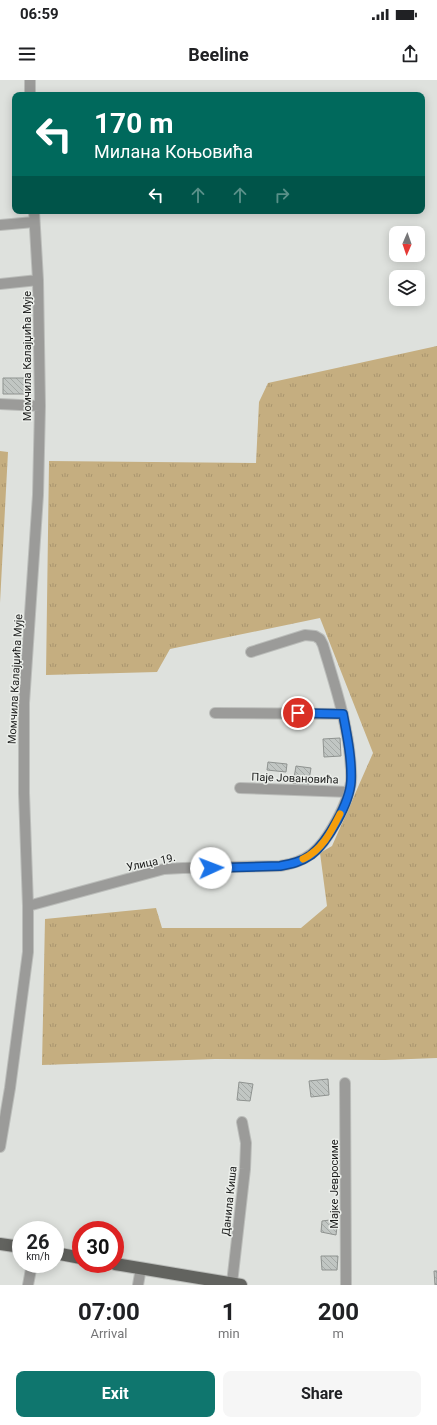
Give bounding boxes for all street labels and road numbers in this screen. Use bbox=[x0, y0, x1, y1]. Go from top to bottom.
street label: Момчила Калајџића Мује bbox=[21, 291, 34, 421]
street label: Момчила Калајџића Мује bbox=[6, 613, 25, 744]
street label: Паје Јовановића bbox=[251, 770, 339, 787]
street label: Улица 19. bbox=[125, 851, 177, 874]
street label: Мајке Јевросиме bbox=[328, 1139, 341, 1229]
street label: Данила Киша bbox=[219, 1165, 240, 1237]

